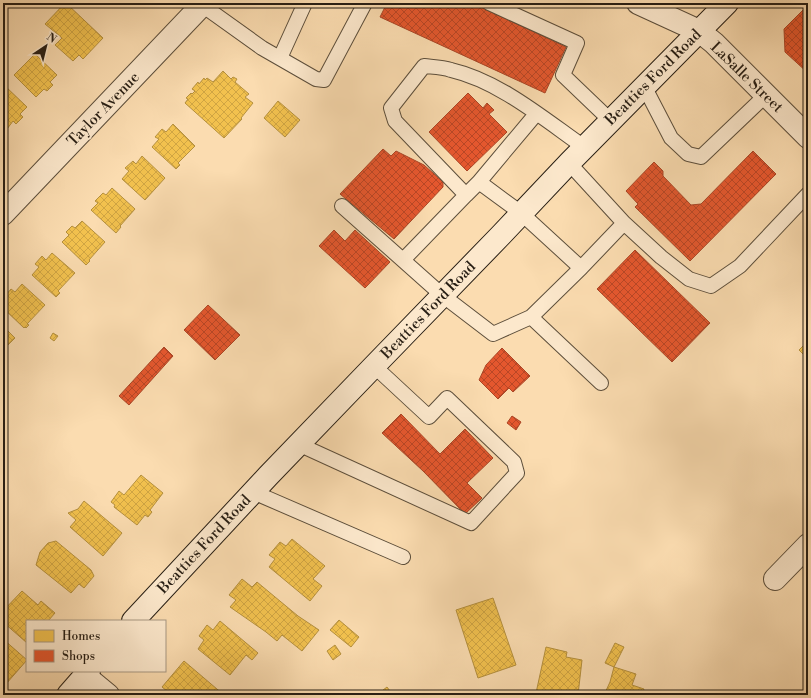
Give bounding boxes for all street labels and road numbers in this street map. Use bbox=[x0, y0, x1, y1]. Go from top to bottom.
street label: Beatties Ford Road bbox=[600, 25, 706, 130]
street label: LaSalle Street bbox=[706, 38, 788, 117]
street label: Taylor Avenue bbox=[63, 68, 144, 151]
street label: Beatties Ford Road bbox=[376, 257, 480, 364]
street label: Beatties Ford Road bbox=[153, 491, 255, 599]

